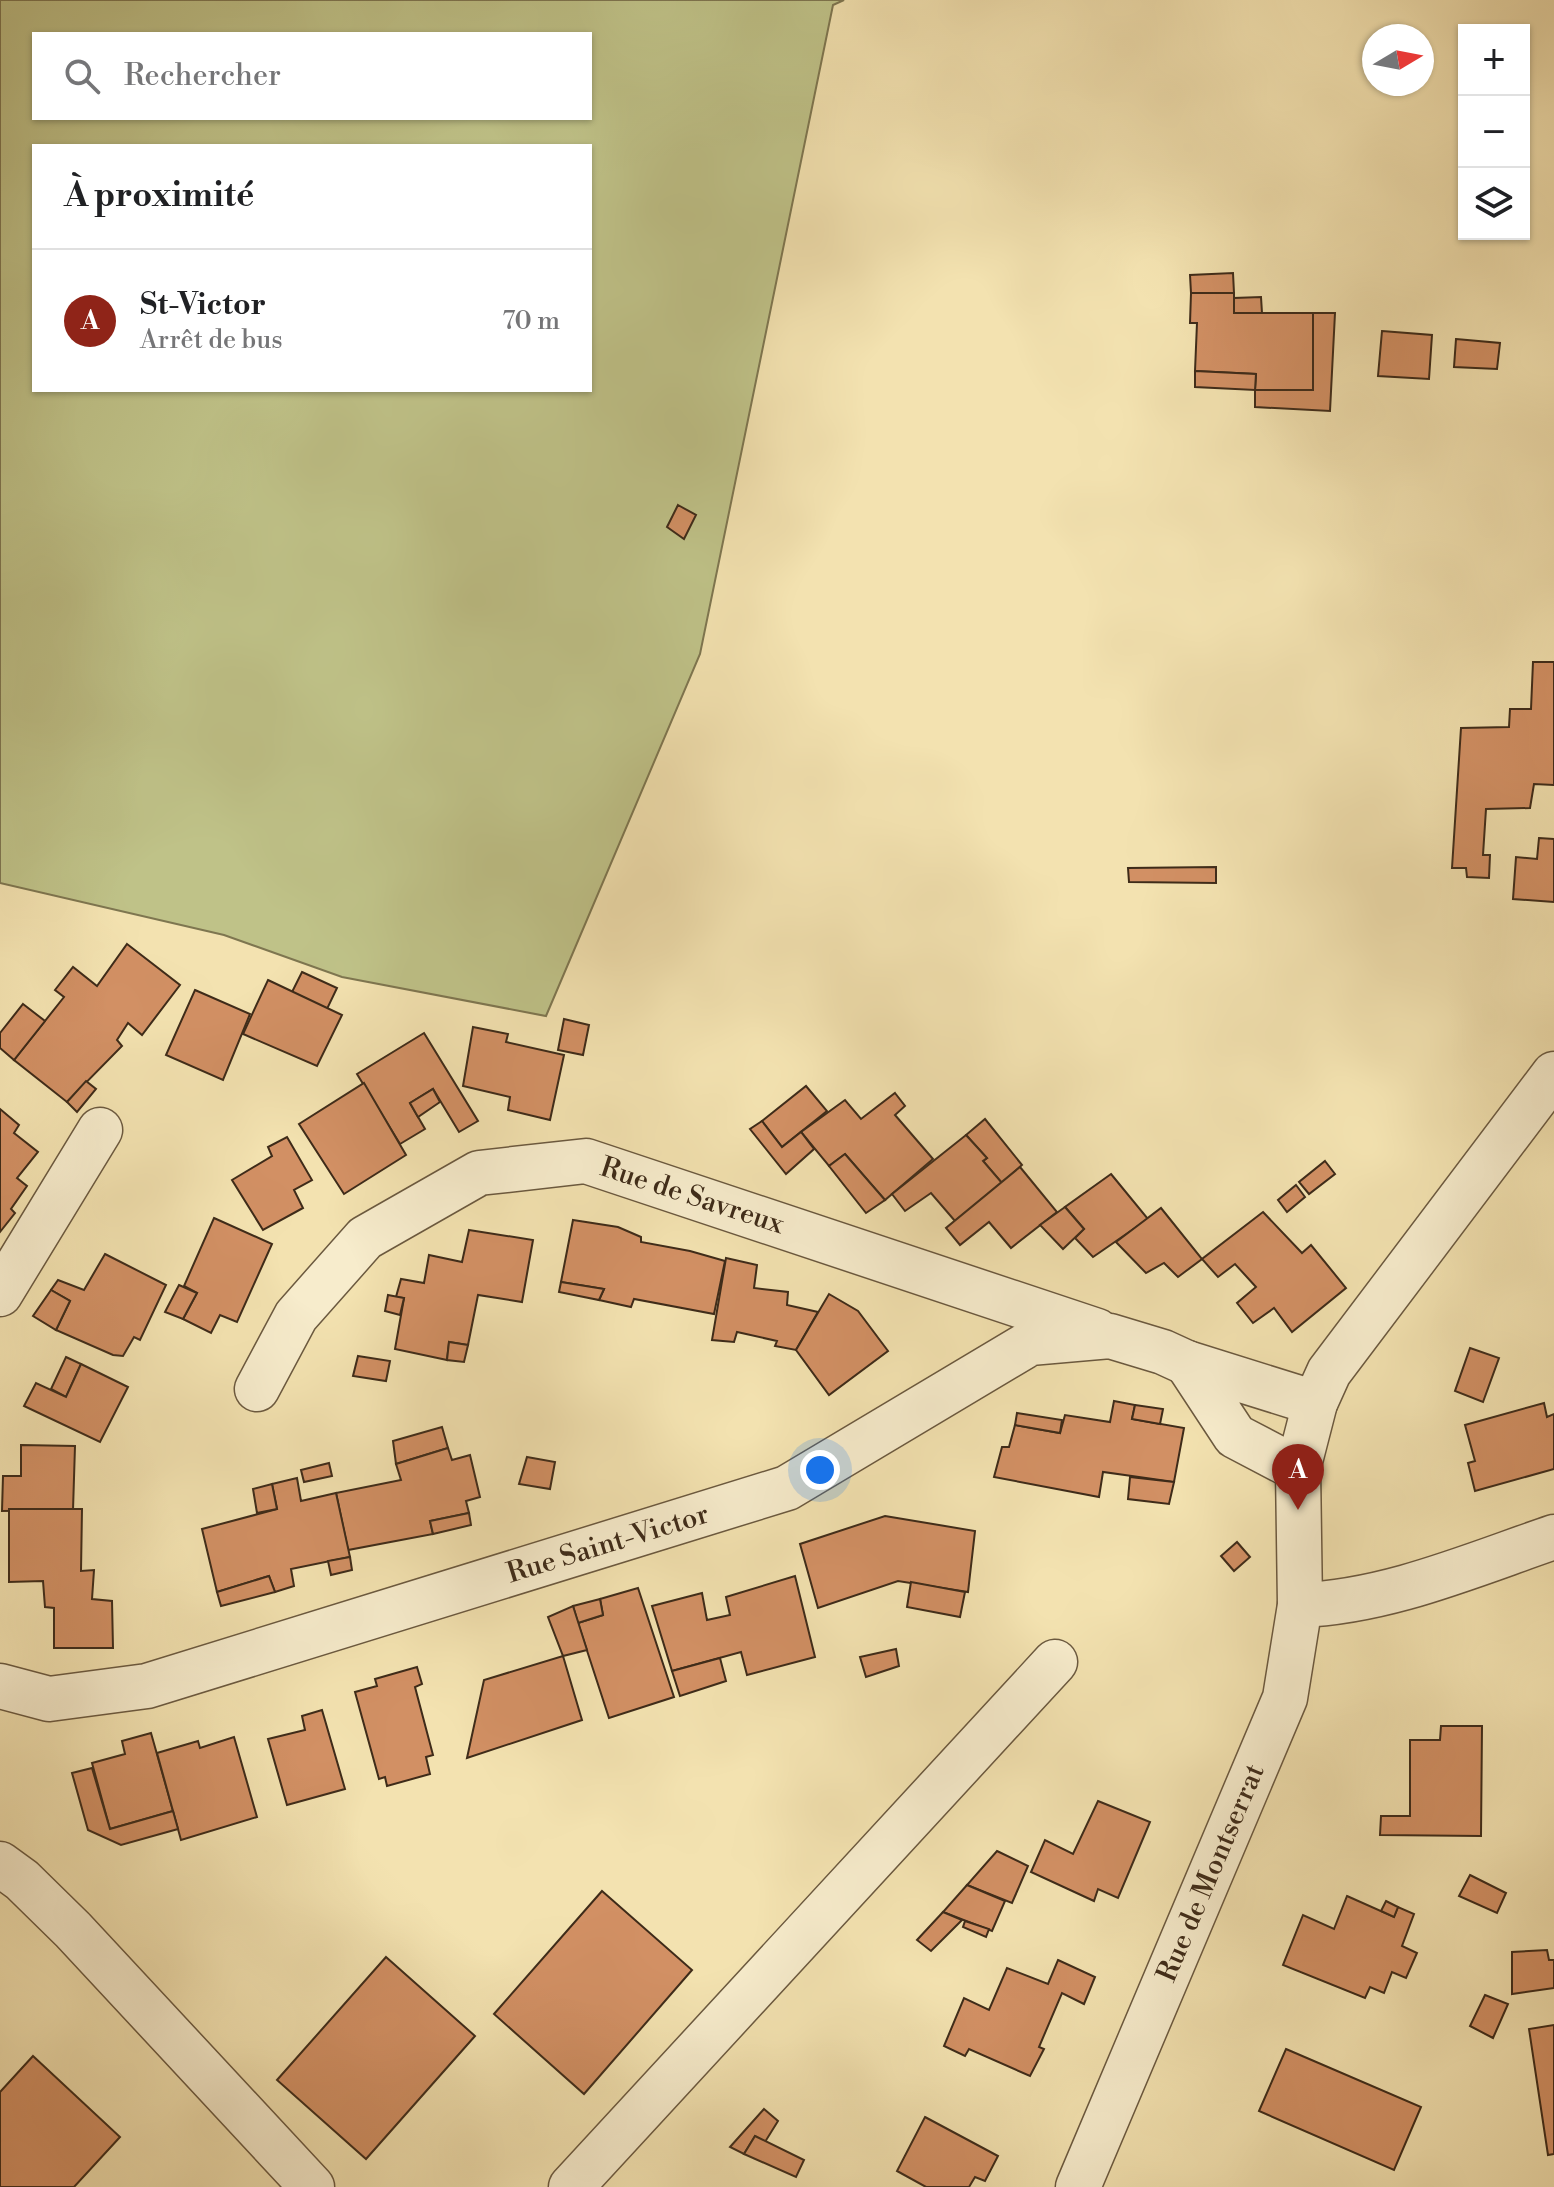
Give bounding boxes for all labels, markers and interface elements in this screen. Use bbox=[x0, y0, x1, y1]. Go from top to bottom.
north arrow bbox=[1362, 24, 1434, 96]
map controls bbox=[1458, 24, 1530, 240]
button: + bbox=[1458, 24, 1530, 96]
search box bbox=[32, 32, 592, 120]
icon: search bbox=[60, 54, 104, 98]
text: Rechercher bbox=[124, 57, 281, 95]
button: − bbox=[1458, 96, 1530, 168]
button: layers bbox=[1458, 168, 1530, 240]
text: À proximité bbox=[64, 175, 254, 217]
text: St-Victor bbox=[140, 286, 266, 324]
text: A bbox=[81, 305, 99, 337]
text: 70 m bbox=[502, 305, 560, 337]
text: Arrêt de bus bbox=[140, 324, 283, 356]
street label: Rue de Savreux bbox=[596, 1150, 789, 1242]
pin: A bbox=[1272, 1444, 1324, 1510]
your location bbox=[800, 1450, 840, 1490]
street label: Rue Saint-Victor bbox=[503, 1497, 713, 1591]
street label: Rue de Montserrat bbox=[1149, 1759, 1273, 1987]

